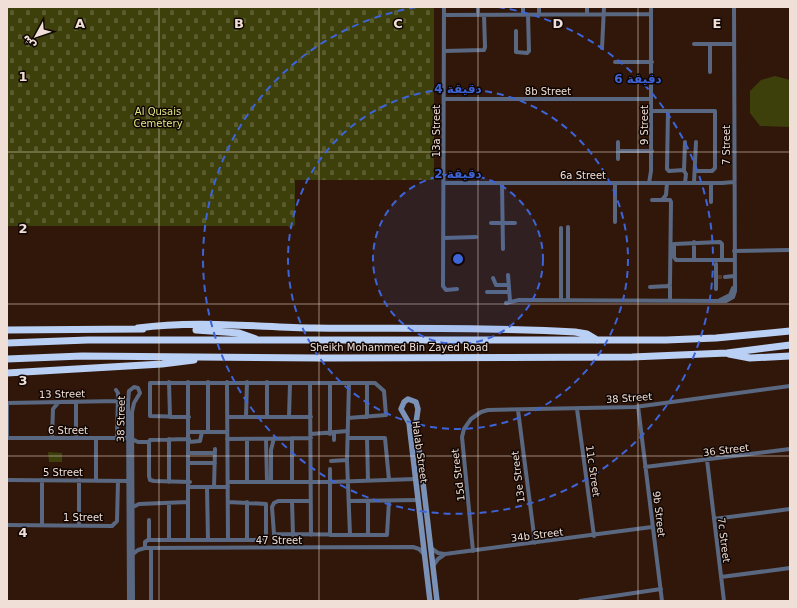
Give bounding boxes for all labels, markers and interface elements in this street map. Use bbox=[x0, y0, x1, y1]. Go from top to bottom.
north arrow bbox=[16, 16, 56, 56]
text: A bbox=[75, 16, 85, 31]
text: B bbox=[234, 16, 244, 31]
text: C bbox=[393, 16, 403, 31]
text: D bbox=[553, 16, 564, 31]
text: E bbox=[713, 16, 721, 31]
text: ش bbox=[19, 32, 39, 52]
text: 1 bbox=[18, 69, 28, 84]
text: 6 دقيقة bbox=[614, 72, 662, 86]
text: 4 دقيقة bbox=[434, 82, 482, 96]
street label: 8b Street bbox=[525, 86, 571, 97]
street label: 13a Street bbox=[431, 105, 442, 157]
street label: 9 Street bbox=[639, 105, 650, 145]
park label: Al Qusais Cemetery bbox=[133, 106, 183, 129]
street label: 7 Street bbox=[721, 125, 732, 165]
text: 2 دقيقة bbox=[434, 167, 482, 181]
street label: 6a Street bbox=[560, 170, 606, 181]
text: 2 bbox=[18, 221, 28, 236]
centre of rings bbox=[451, 252, 465, 266]
street label: Sheikh Mohammed Bin Zayed Road bbox=[310, 342, 488, 353]
text: 3 bbox=[18, 373, 28, 388]
street label: 13 Street bbox=[39, 388, 85, 400]
street label: 38 Street bbox=[606, 391, 653, 405]
street label: 38 Street bbox=[115, 396, 127, 442]
street label: Halab Street bbox=[410, 420, 430, 484]
street label: 6 Street bbox=[48, 425, 88, 436]
street label: 36 Street bbox=[702, 442, 750, 458]
street label: 11c Street bbox=[584, 445, 602, 497]
street label: 15d Street bbox=[449, 448, 467, 502]
street label: 13e Street bbox=[509, 450, 527, 504]
street label: 5 Street bbox=[43, 467, 83, 478]
street label: 9b Street bbox=[651, 490, 667, 538]
street label: 1 Street bbox=[63, 512, 103, 523]
street label: 7c Street bbox=[716, 517, 732, 563]
text: 4 bbox=[18, 525, 28, 540]
street label: 34b Street bbox=[510, 526, 564, 544]
street label: 47 Street bbox=[256, 535, 302, 546]

